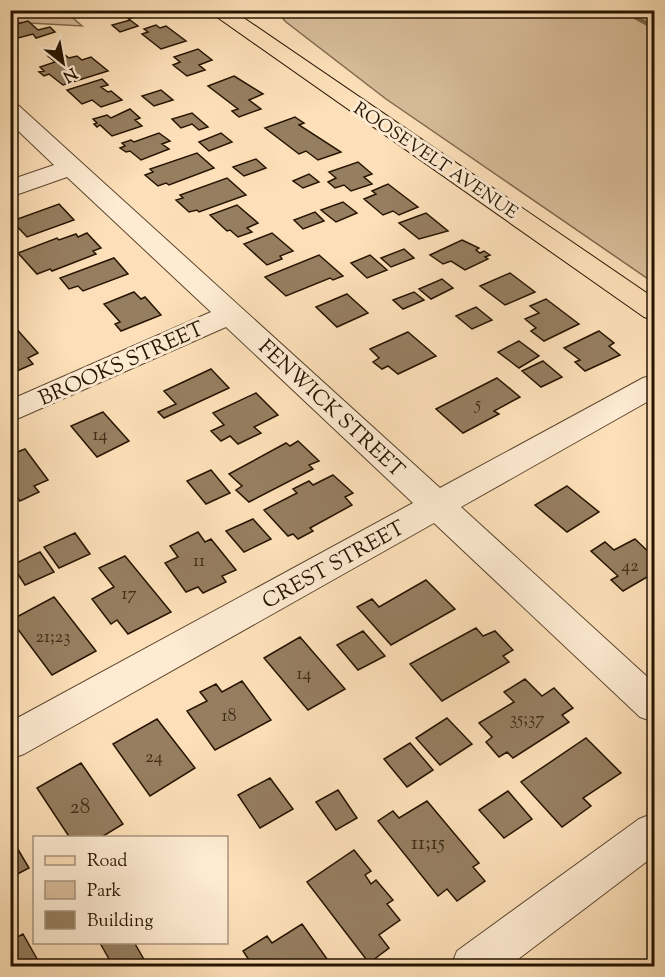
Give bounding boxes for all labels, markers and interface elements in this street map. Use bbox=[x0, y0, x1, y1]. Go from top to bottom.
north arrow bbox=[33, 33, 93, 93]
text: N bbox=[58, 61, 81, 87]
street label: ROOSEVELT AVENUE bbox=[348, 97, 522, 227]
street label: BROOKS STREET bbox=[34, 315, 209, 415]
street label: FENWICK STREET bbox=[251, 334, 411, 486]
house number: 5 bbox=[474, 392, 481, 418]
house number: 14 bbox=[92, 423, 108, 449]
street label: CREST STREET bbox=[257, 514, 411, 617]
house number: 11 bbox=[193, 549, 205, 575]
house number: 42 bbox=[621, 554, 639, 580]
house number: 17 bbox=[121, 582, 137, 608]
house number: 21;23 bbox=[36, 625, 70, 651]
house number: 14 bbox=[296, 662, 312, 688]
house number: 18 bbox=[221, 704, 237, 730]
house number: 35;37 bbox=[510, 707, 544, 733]
house number: 24 bbox=[145, 745, 163, 771]
house number: 28 bbox=[70, 793, 90, 823]
house number: 11;15 bbox=[411, 829, 445, 859]
legend bbox=[33, 836, 228, 944]
text: Road bbox=[87, 849, 127, 875]
text: Park bbox=[87, 879, 122, 905]
text: Building bbox=[87, 909, 153, 935]

